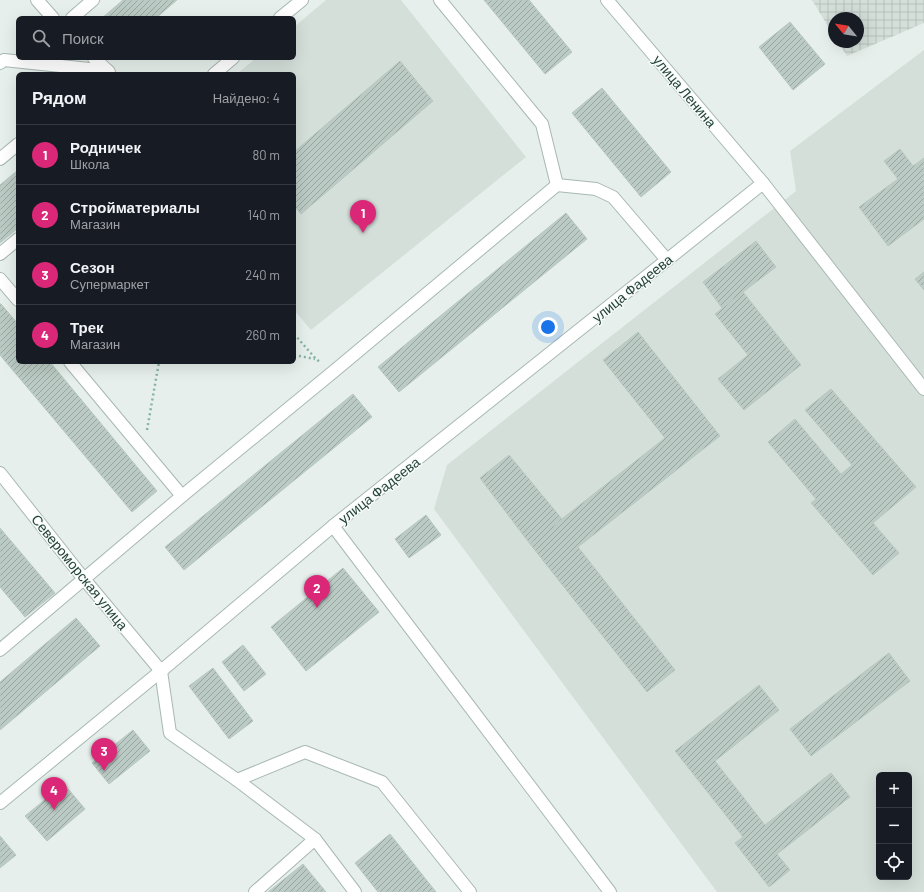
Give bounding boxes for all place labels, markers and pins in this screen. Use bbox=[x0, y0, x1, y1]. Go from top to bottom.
pin: 1 bbox=[350, 200, 376, 233]
pin: 2 bbox=[304, 575, 330, 608]
pin: 3 bbox=[91, 738, 117, 771]
pin: 4 bbox=[41, 777, 67, 810]

